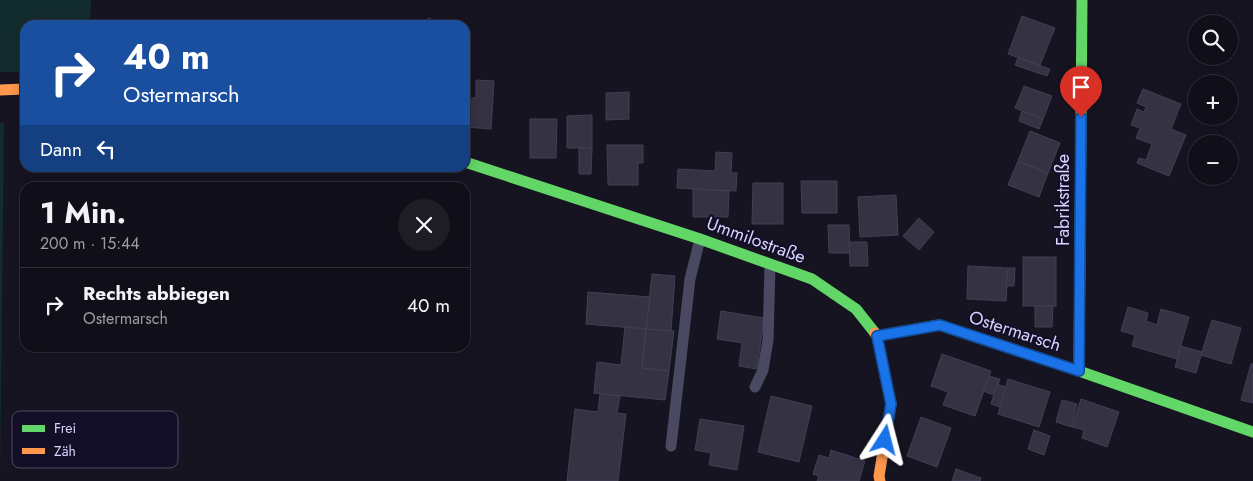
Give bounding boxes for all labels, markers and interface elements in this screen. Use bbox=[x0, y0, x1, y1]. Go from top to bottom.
map controls bbox=[1188, 15, 1238, 185]
button: search bbox=[1188, 15, 1238, 65]
text: 40 m bbox=[123, 32, 210, 82]
icon: right bbox=[40, 40, 105, 105]
pin bbox=[1060, 66, 1102, 117]
icon: arrive bbox=[1067, 73, 1095, 101]
button: + bbox=[1188, 75, 1238, 125]
text: Ostermarsch bbox=[123, 78, 240, 110]
icon: left bbox=[92, 135, 120, 163]
button: − bbox=[1188, 135, 1238, 185]
text: Dann bbox=[40, 136, 82, 163]
street label: Fabrikstraße bbox=[1050, 154, 1076, 246]
text: 1 Min. bbox=[40, 191, 126, 234]
button: close bbox=[398, 199, 450, 251]
street label: Ummilostraße bbox=[703, 210, 809, 270]
text: 200 m · 15:44 bbox=[40, 232, 140, 255]
text: Rechts abbiegen bbox=[83, 280, 230, 307]
icon: right bbox=[40, 291, 68, 319]
text: 40 m bbox=[407, 292, 450, 319]
street label: Ostermarsch bbox=[966, 304, 1064, 358]
text: Ostermarsch bbox=[83, 307, 168, 330]
legend bbox=[12, 411, 178, 468]
position arrow bbox=[858, 413, 910, 465]
text: Frei bbox=[54, 418, 76, 438]
text: Zäh bbox=[54, 441, 76, 461]

